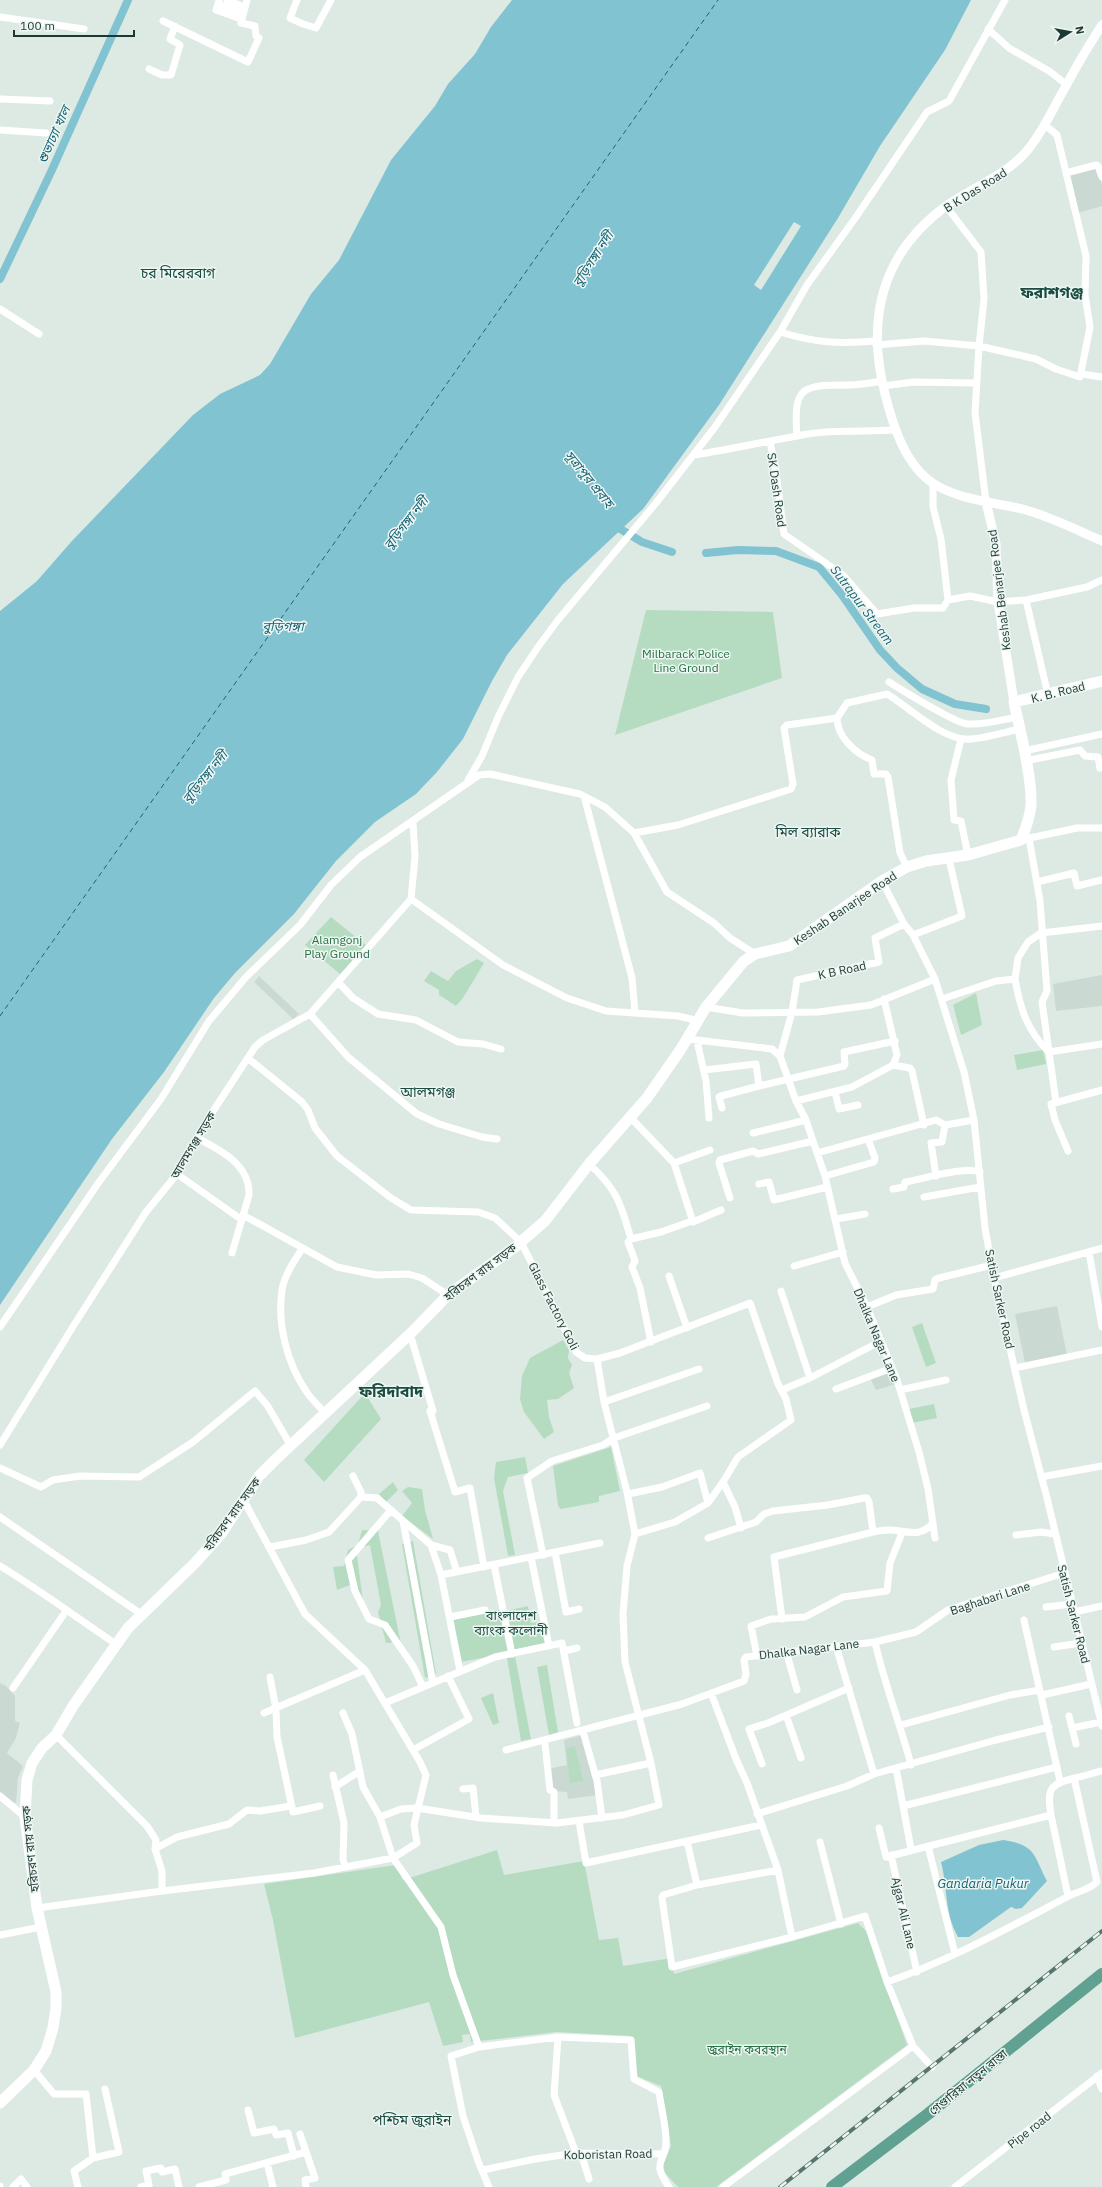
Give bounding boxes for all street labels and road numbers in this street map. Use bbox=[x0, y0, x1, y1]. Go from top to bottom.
street label: B K Das Road bbox=[941, 165, 1009, 215]
street label: SK Dash Road bbox=[764, 452, 790, 528]
street label: Keshab Benarjee Road bbox=[984, 529, 1014, 651]
street label: K. B. Road bbox=[1029, 678, 1087, 706]
street label: Keshab Banarjee Road bbox=[791, 868, 899, 948]
street label: K B Road bbox=[817, 958, 867, 982]
street label: আলমগঞ্জ সড়ক bbox=[167, 1109, 219, 1182]
street label: হরিচরণ রায় সড়ক bbox=[440, 1240, 520, 1305]
street label: Satish Sarker Road bbox=[982, 1248, 1018, 1350]
street label: Glass Factory Goli bbox=[525, 1260, 583, 1352]
street label: Dhalka Nagar Lane bbox=[850, 1286, 904, 1385]
street label: হরিচরণ রায় সড়ক bbox=[200, 1474, 264, 1554]
street label: Satish Sarker Road bbox=[1054, 1563, 1094, 1665]
street label: Baghabari Lane bbox=[948, 1578, 1032, 1618]
street label: Dhalka Nagar Lane bbox=[758, 1635, 860, 1663]
street label: হরিচরণ রায় সড়ক bbox=[18, 1805, 42, 1894]
street label: Ajgar Ali Lane bbox=[888, 1876, 920, 1951]
street label: গেণ্ডারিয়া নতুন রাস্তা bbox=[926, 2045, 1012, 2119]
street label: Pipe road bbox=[1004, 2108, 1054, 2152]
street label: Koboristan Road bbox=[564, 2146, 652, 2162]

